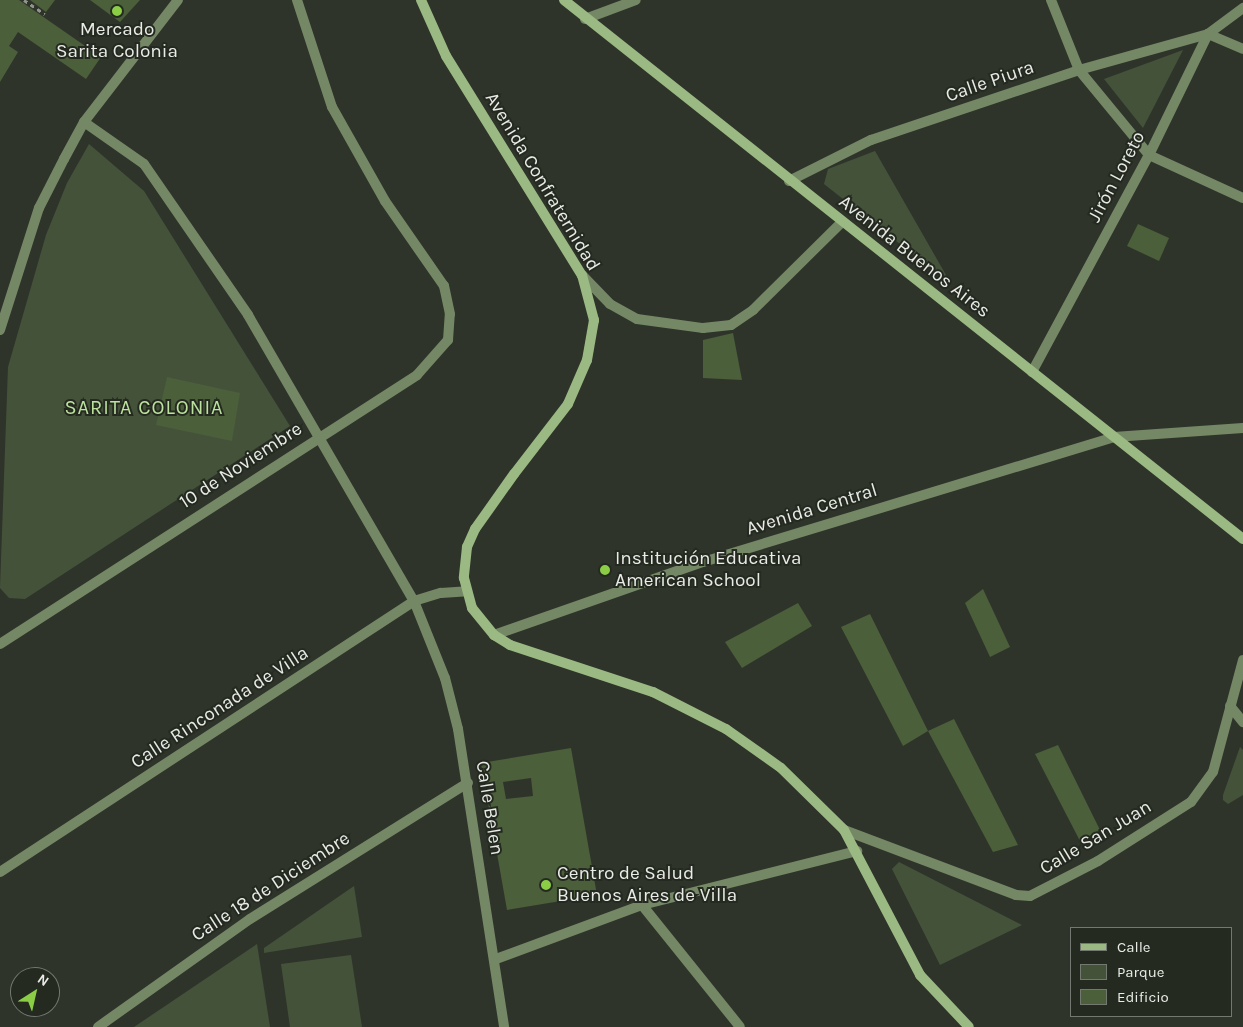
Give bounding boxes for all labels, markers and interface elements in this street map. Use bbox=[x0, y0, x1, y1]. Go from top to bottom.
marker: Mercado Sarita Colonia bbox=[111, 5, 123, 17]
place label: Mercado Sarita Colonia bbox=[56, 19, 178, 63]
street label: Calle Piura bbox=[943, 56, 1037, 108]
street label: Avenida Confraternidad bbox=[480, 89, 604, 275]
street label: Jirón Loreto bbox=[1083, 128, 1151, 226]
street label: Avenida Buenos Aires bbox=[834, 191, 994, 323]
district label: SARITA COLONIA bbox=[63, 395, 225, 419]
street label: 10 de Noviembre bbox=[175, 418, 307, 514]
street label: Avenida Central bbox=[744, 479, 880, 541]
place label: Institución Educativa American School bbox=[615, 548, 802, 592]
marker: Institución Educativa American School bbox=[599, 564, 611, 576]
street label: Calle Rinconada de Villa bbox=[127, 642, 313, 774]
street label: Calle Belen bbox=[470, 759, 508, 857]
street label: Calle San Juan bbox=[1036, 796, 1156, 880]
street label: Calle 18 de Diciembre bbox=[188, 827, 354, 947]
place label: Centro de Salud Buenos Aires de Villa bbox=[557, 863, 737, 907]
marker: Centro de Salud Buenos Aires de Villa bbox=[539, 878, 553, 892]
legend bbox=[1070, 927, 1233, 1017]
text: Calle bbox=[1117, 938, 1151, 956]
text: Parque bbox=[1117, 963, 1165, 981]
north arrow bbox=[10, 967, 60, 1017]
text: N bbox=[34, 970, 52, 990]
text: Edificio bbox=[1117, 988, 1169, 1006]

